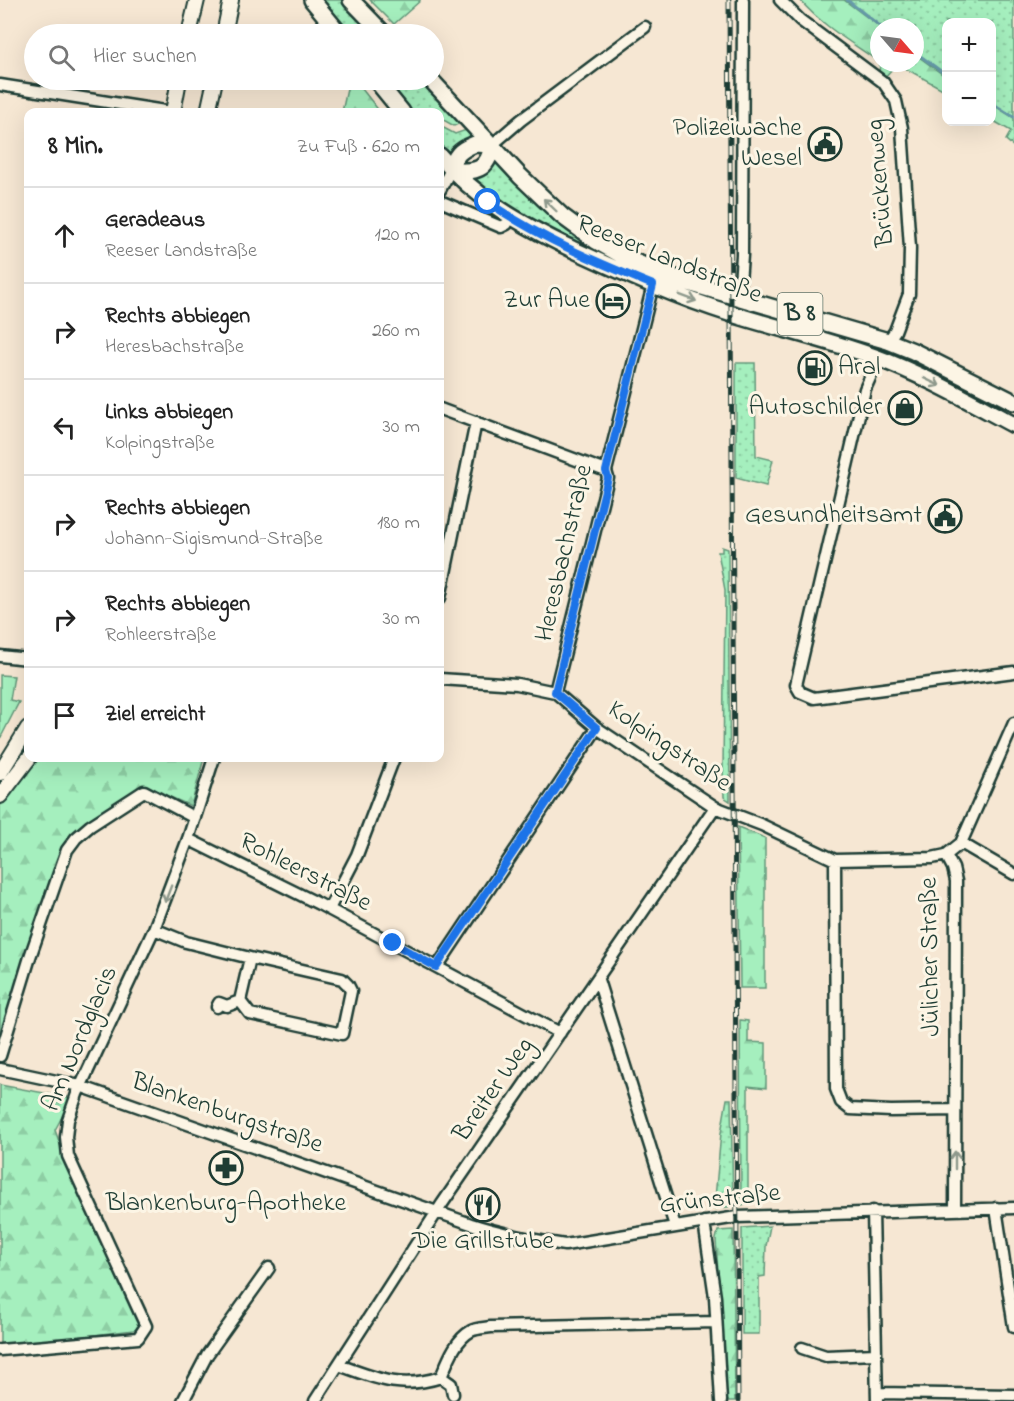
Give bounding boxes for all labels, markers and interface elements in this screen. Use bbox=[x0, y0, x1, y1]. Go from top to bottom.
north arrow bbox=[870, 18, 924, 72]
map controls bbox=[942, 18, 996, 126]
button: + bbox=[942, 18, 996, 72]
search box bbox=[24, 24, 444, 90]
icon: search bbox=[45, 41, 78, 74]
text: Hier suchen bbox=[93, 41, 197, 73]
button: − bbox=[942, 72, 996, 126]
place label: Polizeiwache Wesel bbox=[673, 110, 802, 178]
street label: Brückenweg bbox=[856, 118, 906, 249]
public building icon: Polizeiwache Wesel bbox=[807, 126, 843, 162]
text: 8 Min. bbox=[48, 128, 103, 166]
text: Zu Fuß · 620 m bbox=[297, 133, 420, 162]
route start bbox=[474, 188, 500, 214]
one-way arrow bbox=[543, 197, 558, 212]
text: Geradeaus bbox=[105, 205, 205, 237]
street label: Reeser Landstraße bbox=[570, 205, 768, 315]
icon: ahead bbox=[48, 219, 81, 252]
text: 120 m bbox=[375, 221, 420, 250]
text: Reeser Landstraße bbox=[105, 237, 257, 266]
place label: Zur Aue bbox=[503, 282, 590, 320]
hotel icon: Zur Aue bbox=[595, 283, 631, 319]
road number: B 8 bbox=[778, 293, 822, 335]
one-way arrow bbox=[678, 294, 697, 305]
text: Rechts abbiegen bbox=[105, 301, 250, 333]
icon: right bbox=[48, 315, 81, 348]
text: 260 m bbox=[372, 317, 420, 346]
text: Heresbachstraße bbox=[105, 333, 244, 362]
place label: Aral bbox=[838, 349, 880, 387]
fuel station icon: Aral bbox=[797, 350, 833, 386]
one-way arrow bbox=[922, 377, 940, 389]
place label: Autoschilder bbox=[748, 389, 883, 427]
shop icon: Autoschilder bbox=[887, 390, 923, 426]
text: Links abbiegen bbox=[105, 397, 233, 429]
icon: left bbox=[48, 411, 81, 444]
text: 30 m bbox=[383, 413, 420, 442]
text: Kolpingstraße bbox=[105, 429, 215, 458]
street label: Heresbachstraße bbox=[526, 460, 604, 645]
text: Rechts abbiegen bbox=[105, 493, 250, 525]
place label: Gesundheitsamt bbox=[745, 497, 922, 535]
public building icon: Gesundheitsamt bbox=[927, 498, 963, 534]
icon: right bbox=[48, 507, 81, 540]
text: 180 m bbox=[377, 509, 420, 538]
text: Johann-Sigismund-Straße bbox=[105, 525, 323, 554]
text: Rechts abbiegen bbox=[105, 589, 250, 621]
icon: right bbox=[48, 603, 81, 636]
text: 30 m bbox=[383, 605, 420, 634]
text: Rohleerstraße bbox=[105, 621, 216, 650]
street label: Kolpingstraße bbox=[599, 691, 739, 803]
icon: arrive bbox=[48, 699, 81, 732]
text: Ziel erreicht bbox=[105, 699, 205, 731]
street label: Rohleerstraße bbox=[232, 823, 378, 923]
street label: Jülicher Straße bbox=[911, 877, 951, 1037]
one-way arrow bbox=[162, 884, 173, 903]
route end bbox=[379, 929, 405, 955]
street label: Am Nordglacis bbox=[33, 960, 129, 1118]
street label: Breiter Weg bbox=[443, 1030, 544, 1151]
street label: Blankenburgstraße bbox=[125, 1063, 328, 1165]
pharmacy icon: Blankenburg-Apotheke bbox=[208, 1150, 244, 1186]
one-way arrow bbox=[949, 1150, 961, 1170]
street label: Grünstraße bbox=[658, 1175, 783, 1225]
place label: Blankenburg-Apotheke bbox=[105, 1185, 347, 1223]
restaurant icon: Die Grillstube bbox=[465, 1187, 501, 1223]
place label: Die Grillstube bbox=[411, 1223, 554, 1261]

